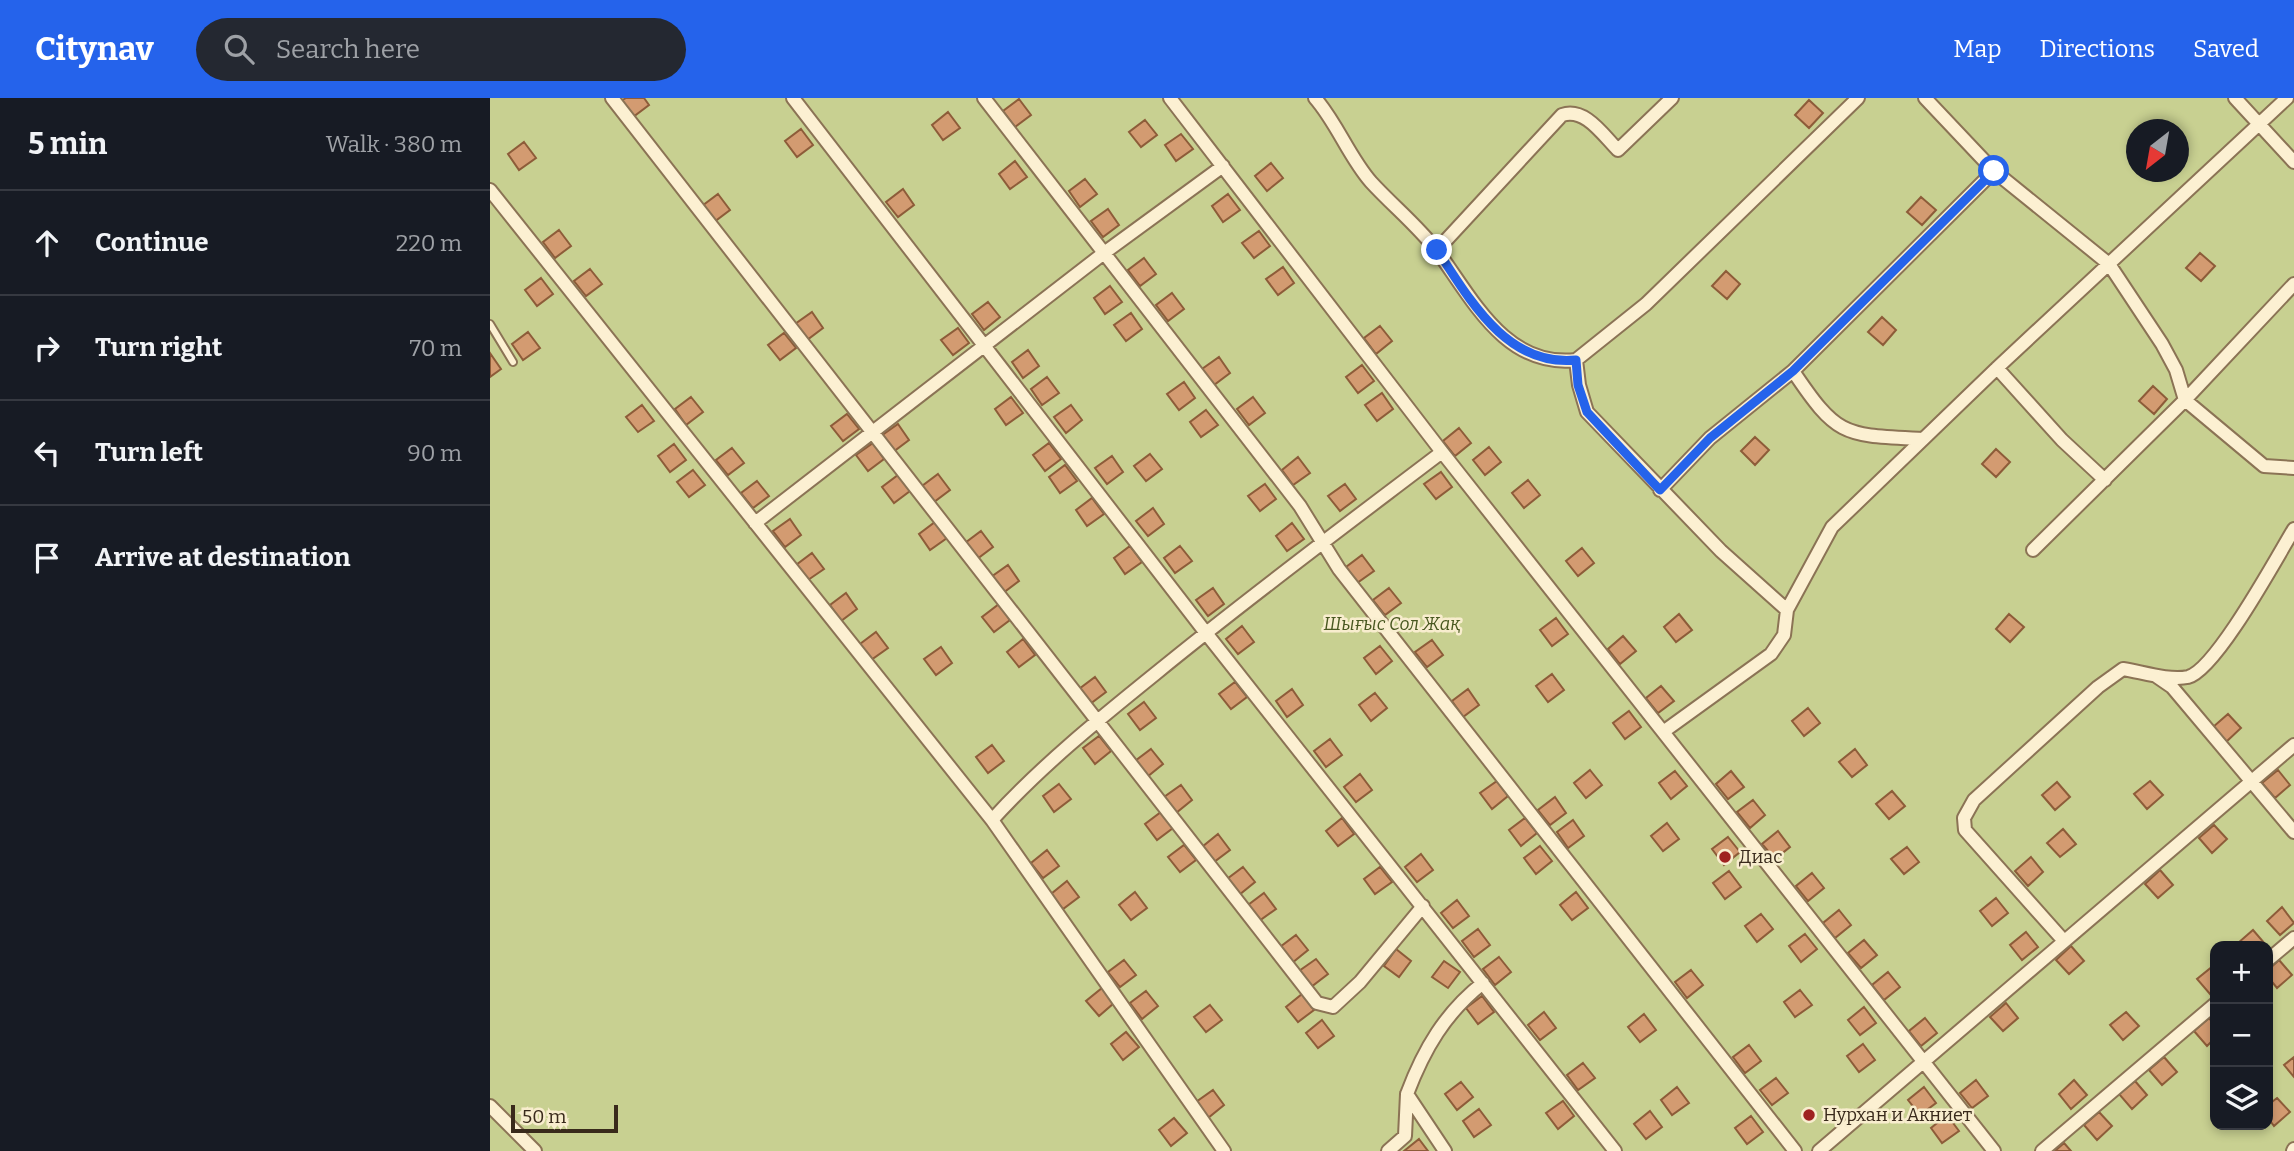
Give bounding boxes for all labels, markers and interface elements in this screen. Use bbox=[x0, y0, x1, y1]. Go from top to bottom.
search box bbox=[196, 18, 686, 81]
text: Citynav bbox=[35, 29, 154, 69]
icon: search bbox=[220, 30, 258, 68]
text: Search here bbox=[276, 34, 420, 65]
text: Map bbox=[1953, 35, 2002, 63]
text: Directions bbox=[2040, 35, 2155, 63]
text: Saved bbox=[2193, 35, 2259, 63]
north arrow bbox=[2126, 119, 2189, 182]
text: 5 min bbox=[28, 126, 107, 162]
text: Walk · 380 m bbox=[326, 130, 462, 158]
route start bbox=[1978, 155, 2009, 186]
icon: ahead bbox=[28, 224, 66, 262]
text: Continue bbox=[95, 227, 209, 258]
text: 220 m bbox=[396, 229, 462, 257]
route end bbox=[1421, 234, 1452, 265]
icon: right bbox=[28, 329, 66, 367]
text: Turn right bbox=[95, 332, 222, 363]
text: 70 m bbox=[410, 334, 462, 362]
icon: left bbox=[28, 434, 66, 472]
text: Turn left bbox=[95, 437, 203, 468]
text: 90 m bbox=[407, 439, 462, 467]
icon: arrive bbox=[28, 539, 66, 577]
text: Arrive at destination bbox=[95, 542, 350, 573]
park label: Шығыс Сол Жақ bbox=[1323, 613, 1461, 635]
place label: Диас bbox=[1739, 846, 1782, 868]
marker: Диас bbox=[1717, 849, 1733, 865]
map controls bbox=[2210, 941, 2273, 1130]
button: + bbox=[2210, 941, 2273, 1004]
button: − bbox=[2210, 1004, 2273, 1067]
button: layers bbox=[2210, 1067, 2273, 1130]
scale bar bbox=[511, 1102, 618, 1134]
place label: Нурхан и Акниет bbox=[1823, 1104, 1972, 1126]
text: 50 m bbox=[522, 1105, 566, 1128]
marker: Нурхан и Акниет bbox=[1801, 1107, 1817, 1123]

